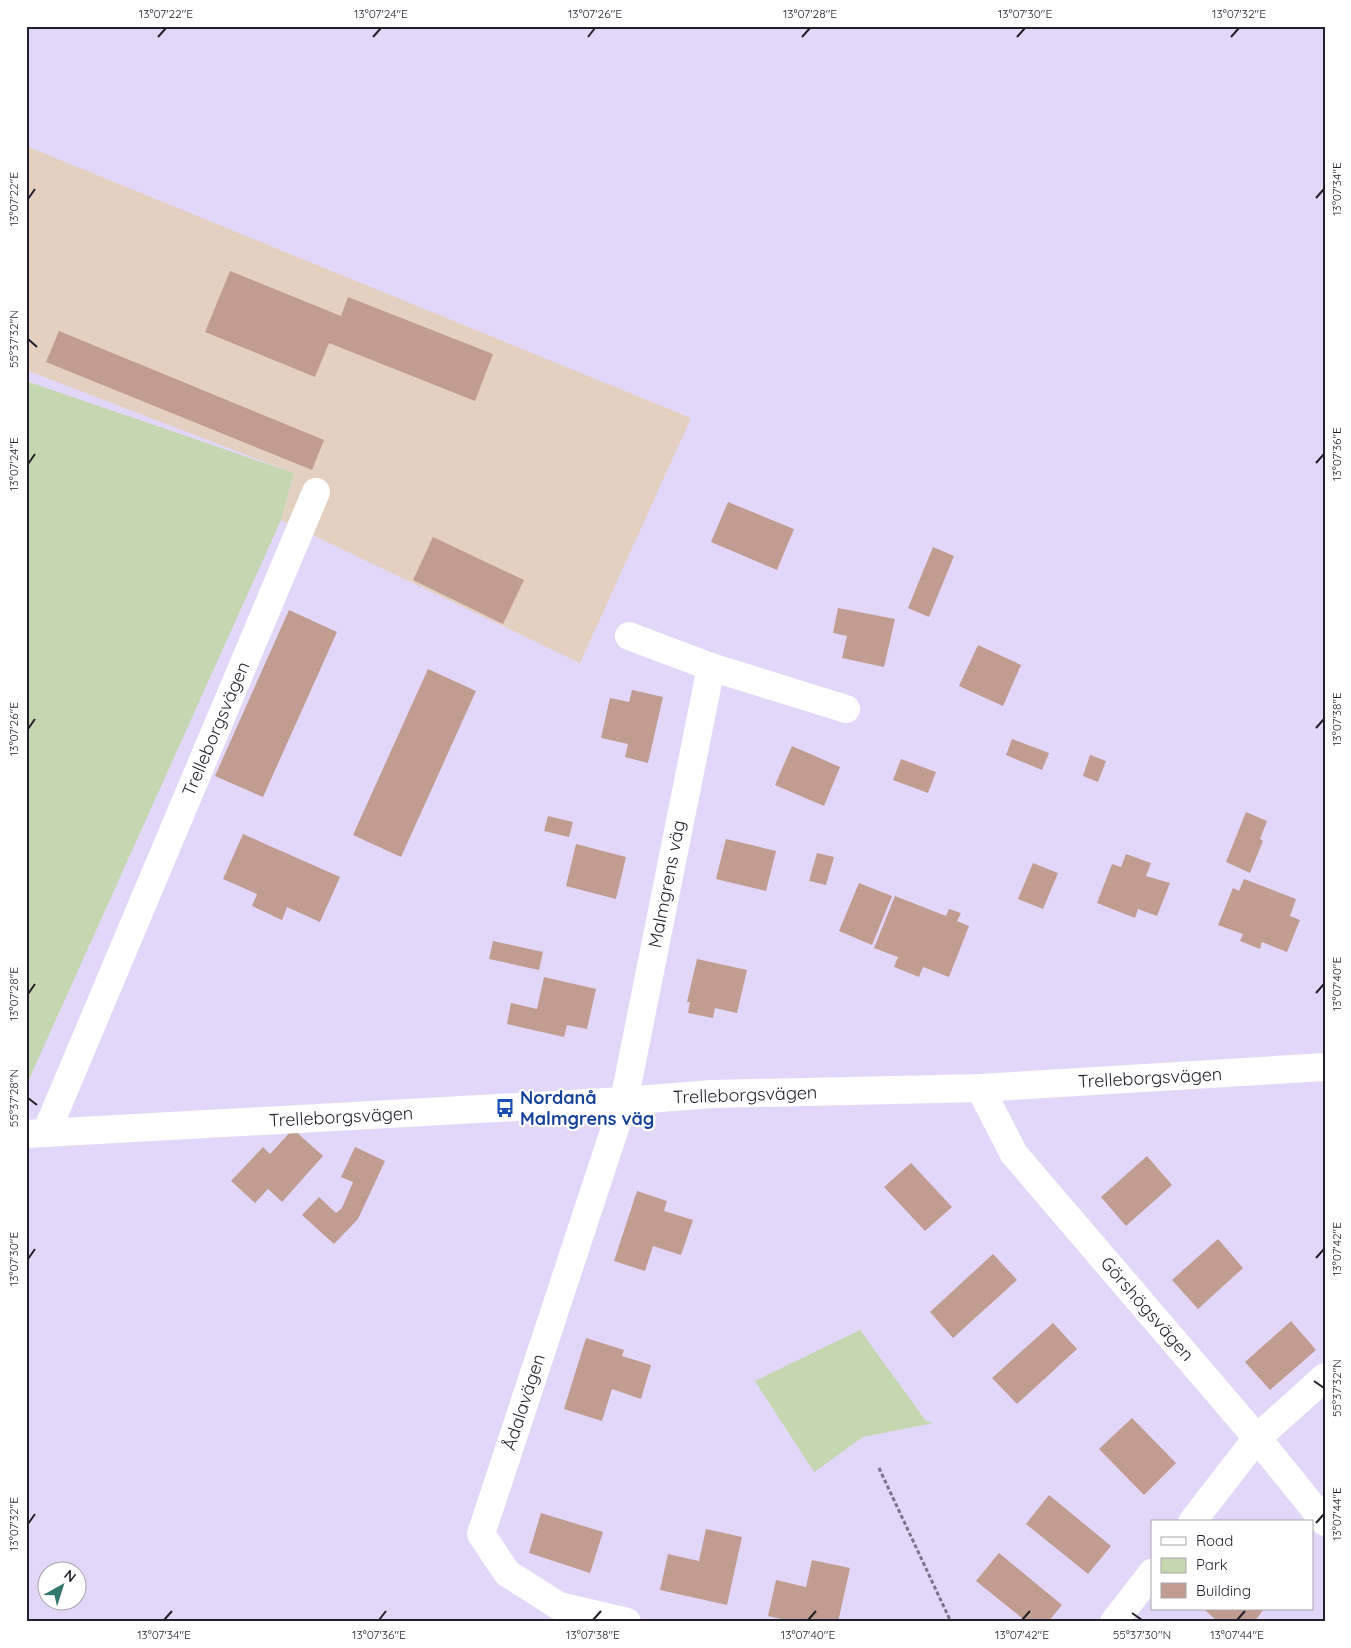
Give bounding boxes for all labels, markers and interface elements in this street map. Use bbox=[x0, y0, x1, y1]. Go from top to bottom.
text: 13°07'22"E bbox=[139, 6, 193, 21]
text: 13°07'24"E bbox=[354, 6, 408, 21]
text: 13°07'26"E bbox=[568, 6, 622, 21]
text: 13°07'28"E bbox=[783, 6, 837, 21]
text: 13°07'30"E bbox=[998, 6, 1052, 21]
text: 13°07'32"E bbox=[1212, 6, 1266, 21]
text: 13°07'34"E bbox=[1329, 162, 1344, 216]
text: 13°07'22"E bbox=[6, 172, 21, 226]
text: 55°37'32"N bbox=[6, 310, 21, 368]
text: 13°07'36"E bbox=[1329, 427, 1344, 481]
text: 13°07'24"E bbox=[6, 437, 21, 491]
street label: Trelleborgsvägen bbox=[177, 658, 254, 800]
text: 13°07'38"E bbox=[1329, 692, 1344, 746]
text: 13°07'26"E bbox=[6, 702, 21, 756]
street label: Malmgrens väg bbox=[643, 818, 690, 950]
text: 13°07'40"E bbox=[1329, 957, 1344, 1011]
text: 13°07'28"E bbox=[6, 967, 21, 1021]
street label: Trelleborgsvägen bbox=[1077, 1062, 1223, 1093]
text: 55°37'28"N bbox=[6, 1069, 21, 1127]
street label: Trelleborgsvägen bbox=[672, 1080, 818, 1109]
place label: Nordanå Malmgrens väg bbox=[520, 1086, 654, 1130]
bus stop icon: Nordanå Malmgrens väg bbox=[494, 1097, 516, 1119]
street label: Trelleborgsvägen bbox=[268, 1101, 414, 1132]
text: 13°07'42"E bbox=[1329, 1222, 1344, 1276]
text: 13°07'30"E bbox=[6, 1232, 21, 1286]
street label: Görshögsvägen bbox=[1096, 1252, 1199, 1366]
street label: Ådalavägen bbox=[497, 1351, 550, 1453]
text: 55°37'32"N bbox=[1329, 1359, 1344, 1417]
text: 13°07'44"E bbox=[1329, 1487, 1344, 1541]
text: 13°07'32"E bbox=[6, 1497, 21, 1551]
legend bbox=[1151, 1520, 1314, 1610]
text: Road bbox=[1196, 1531, 1233, 1550]
text: Park bbox=[1196, 1555, 1228, 1574]
north arrow bbox=[38, 1560, 88, 1610]
text: N bbox=[61, 1566, 80, 1586]
text: Building bbox=[1196, 1581, 1251, 1600]
text: 13°07'34"E bbox=[137, 1627, 191, 1642]
text: 13°07'36"E bbox=[352, 1627, 406, 1642]
text: 13°07'38"E bbox=[566, 1627, 620, 1642]
text: 13°07'40"E bbox=[781, 1627, 835, 1642]
text: 13°07'42"E bbox=[995, 1627, 1049, 1642]
text: 55°37'30"N bbox=[1113, 1627, 1171, 1642]
text: 13°07'44"E bbox=[1210, 1627, 1264, 1642]

